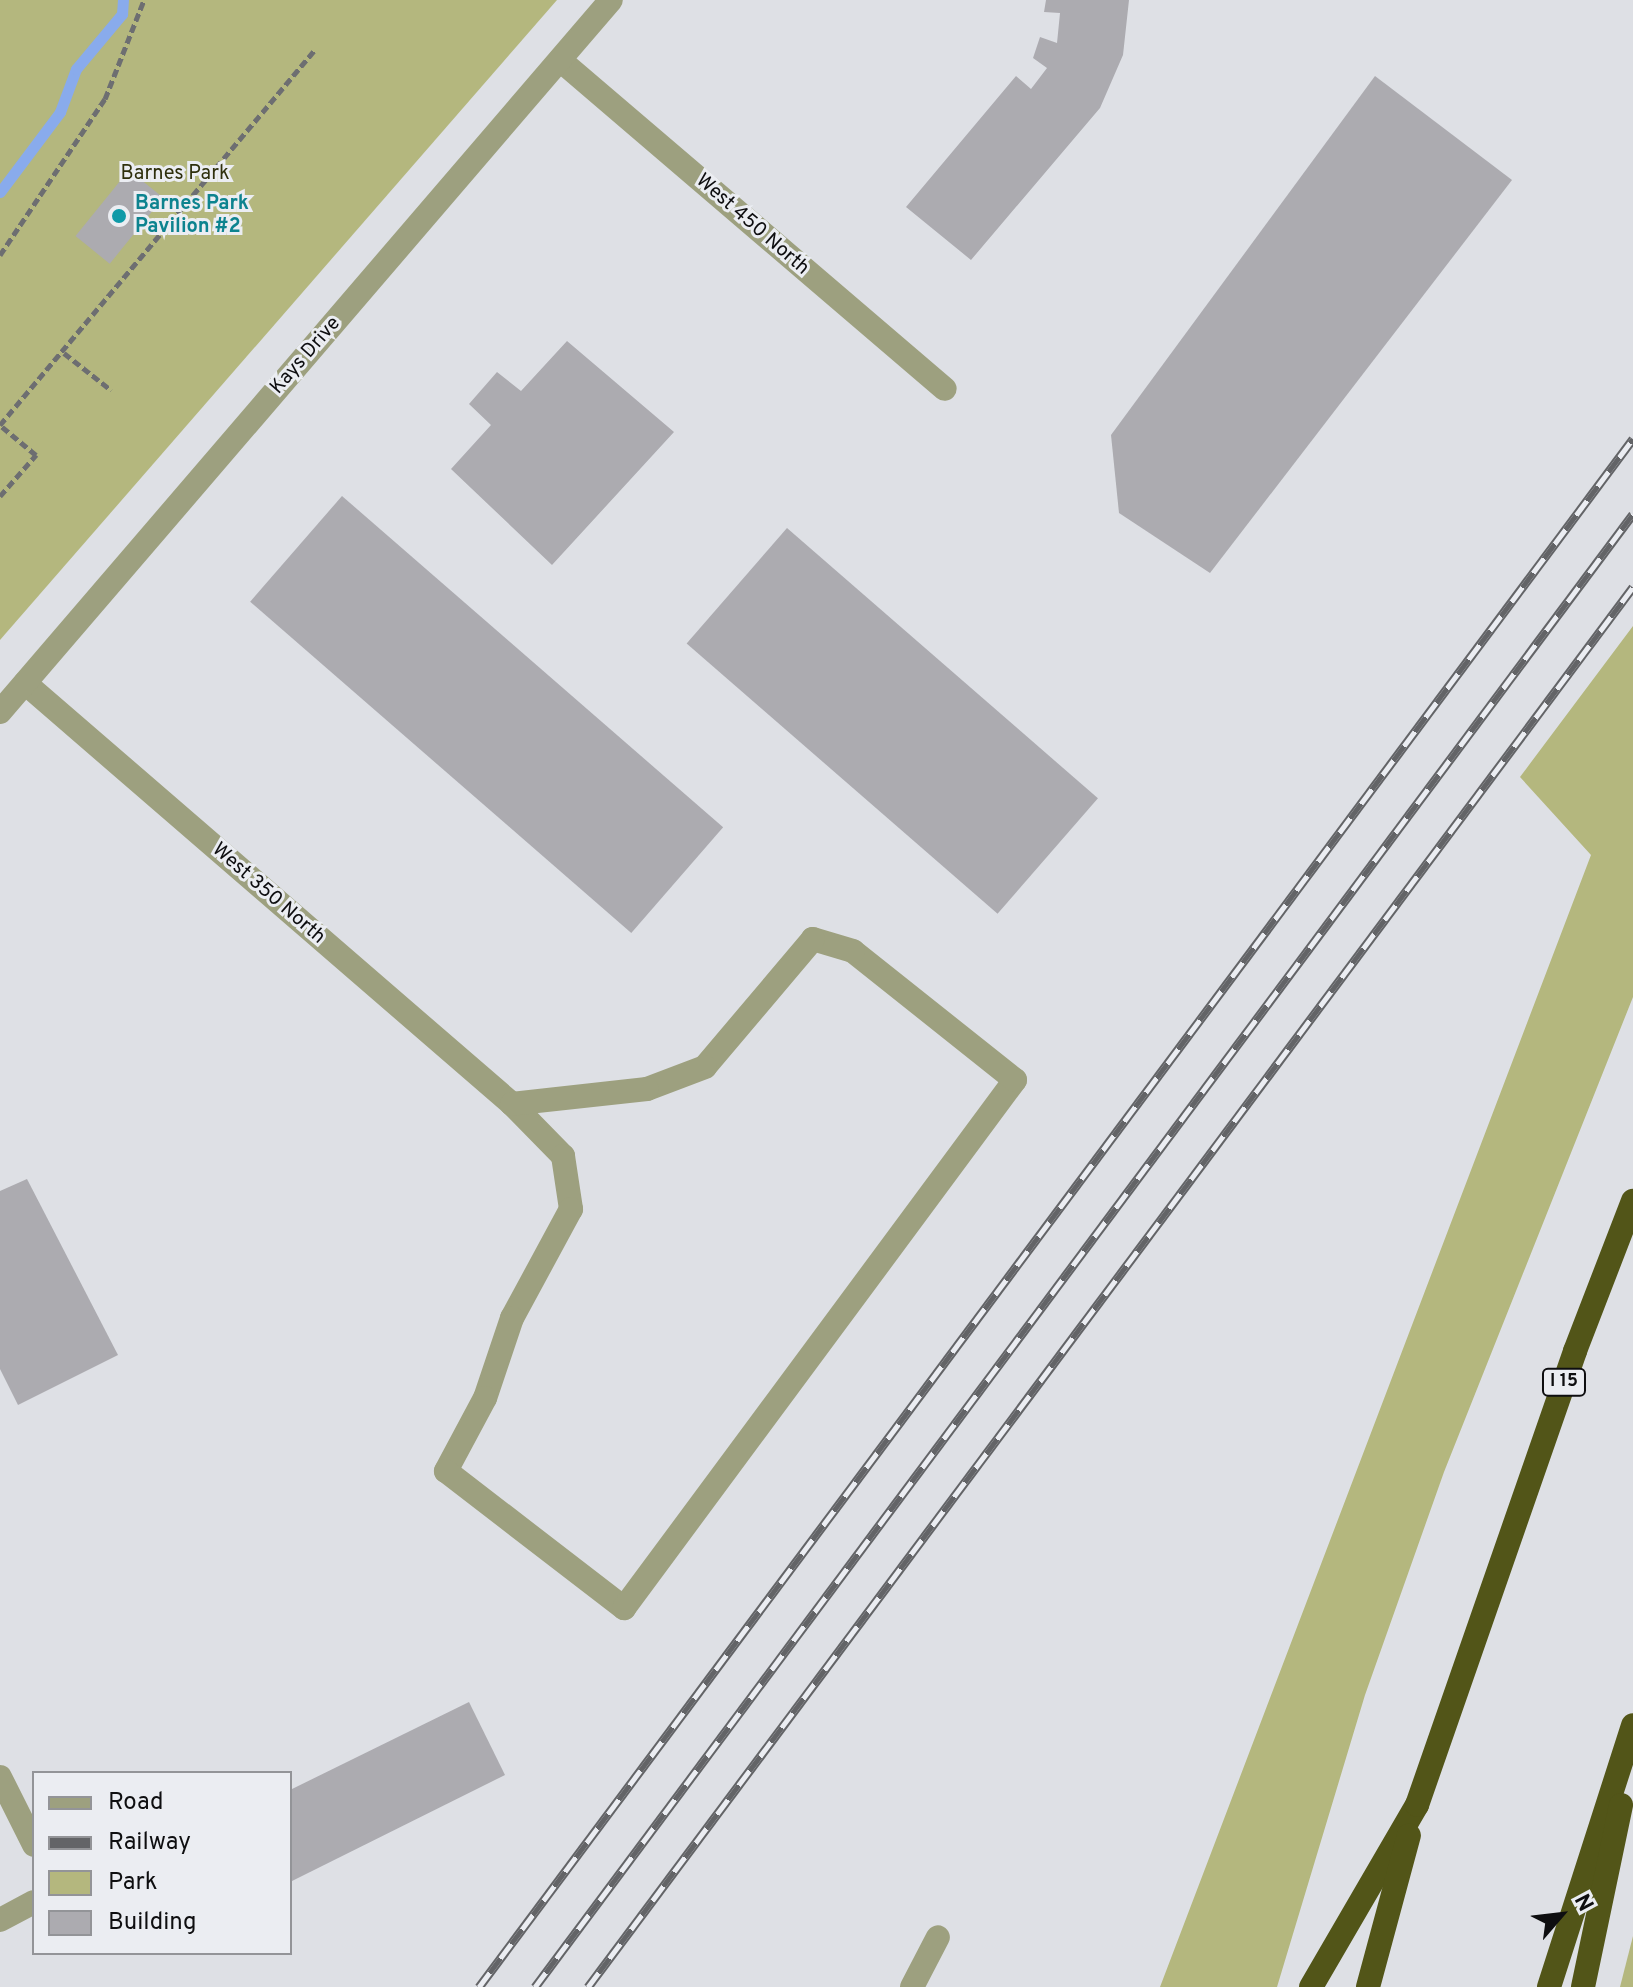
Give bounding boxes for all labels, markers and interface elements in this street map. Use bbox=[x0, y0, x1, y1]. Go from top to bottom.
park label: Barnes Park bbox=[120, 162, 230, 186]
street label: West 450 North bbox=[690, 169, 814, 281]
place label: Barnes Park Pavilion #2 bbox=[135, 192, 249, 239]
marker: Barnes Park Pavilion #2 bbox=[110, 207, 128, 225]
street label: Kays Drive bbox=[266, 312, 346, 400]
street label: West 350 North bbox=[206, 838, 330, 950]
road number: I 15 bbox=[1540, 1368, 1588, 1396]
legend bbox=[32, 1771, 292, 1955]
text: Road bbox=[108, 1788, 164, 1818]
text: Railway bbox=[108, 1828, 191, 1858]
text: Park bbox=[108, 1868, 158, 1898]
north arrow bbox=[1521, 1875, 1601, 1955]
text: N bbox=[1567, 1890, 1598, 1917]
text: Building bbox=[108, 1908, 197, 1938]

